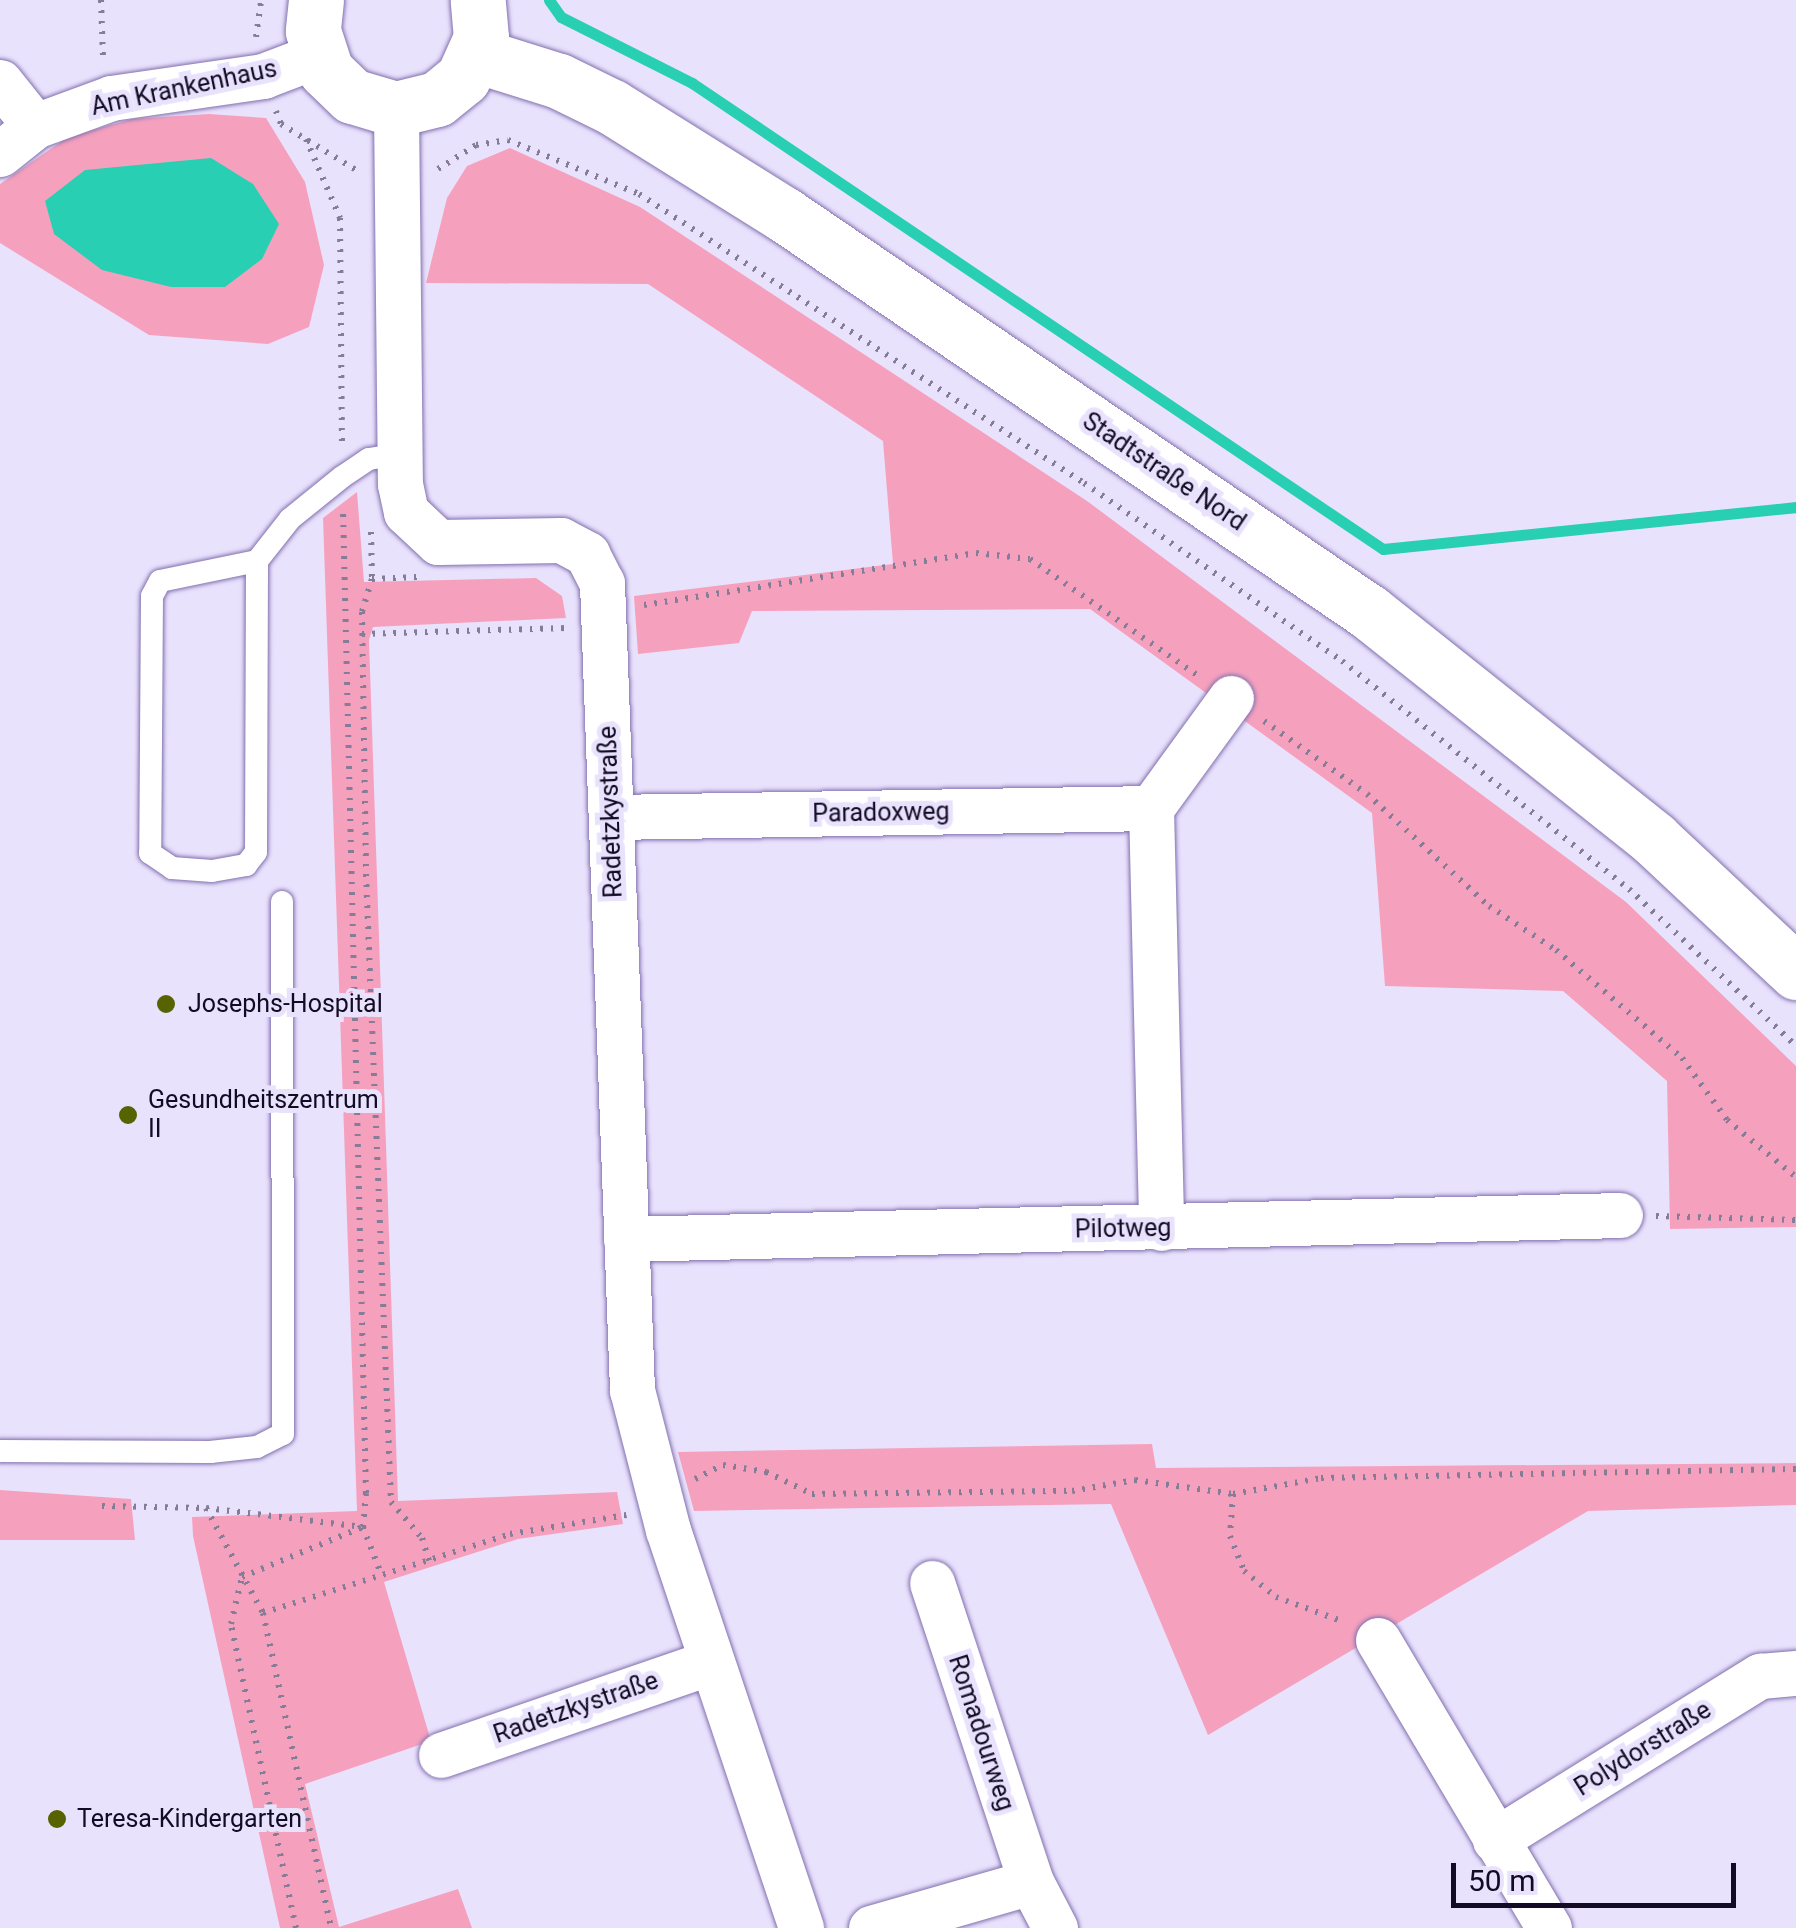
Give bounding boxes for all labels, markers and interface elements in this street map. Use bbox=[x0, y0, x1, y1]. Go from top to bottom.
street label: Am Krankenhaus bbox=[88, 54, 280, 122]
street label: Stadtstraße Nord bbox=[1077, 406, 1251, 538]
street label: Radetzkystraße bbox=[593, 725, 629, 899]
street label: Paradoxweg bbox=[812, 797, 950, 829]
place label: Josephs-Hospital bbox=[188, 989, 383, 1019]
marker: Josephs-Hospital bbox=[153, 991, 179, 1017]
place label: Gesundheitszentrum II bbox=[148, 1086, 379, 1145]
marker: Gesundheitszentrum II bbox=[117, 1104, 139, 1126]
street label: Pilotweg bbox=[1075, 1213, 1171, 1245]
street label: Romadourweg bbox=[942, 1651, 1020, 1815]
street label: Radetzkystraße bbox=[490, 1666, 662, 1750]
street label: Polydorstraße bbox=[1569, 1695, 1717, 1803]
place label: Teresa-Kindergarten bbox=[77, 1804, 302, 1834]
marker: Teresa-Kindergarten bbox=[46, 1808, 68, 1830]
scale bar bbox=[1456, 1843, 1741, 1905]
text: 50 m bbox=[1468, 1863, 1535, 1898]

